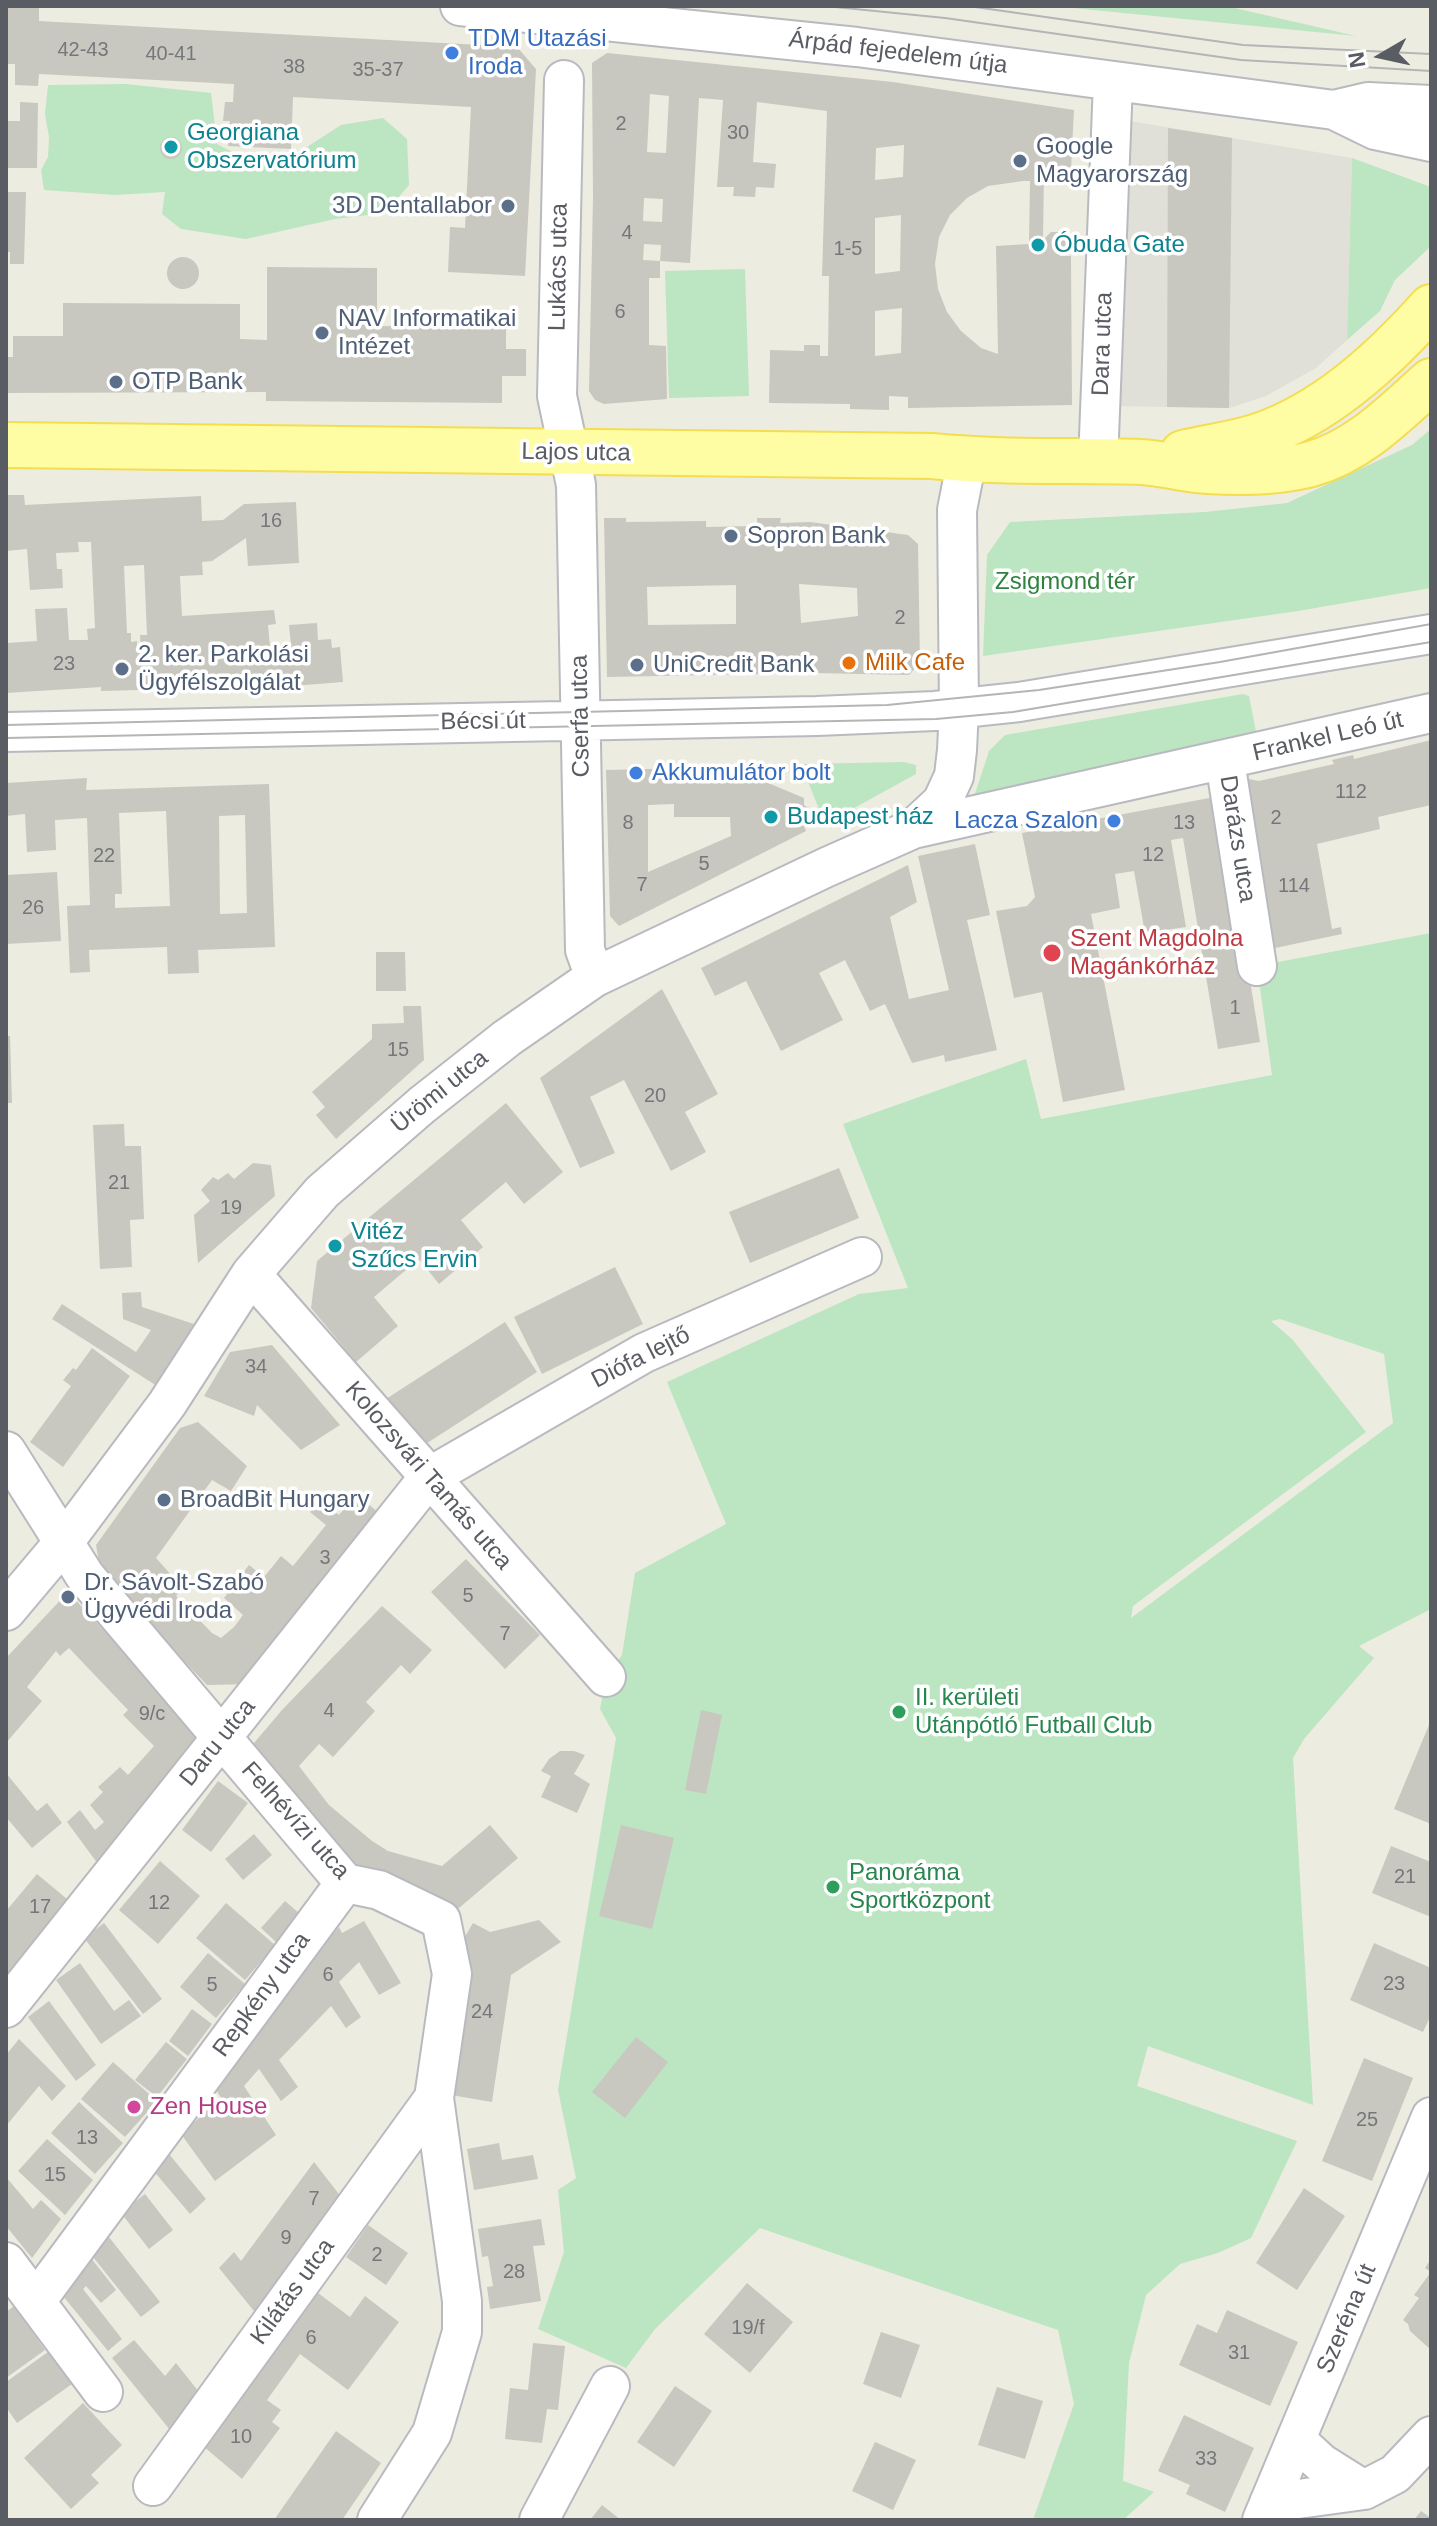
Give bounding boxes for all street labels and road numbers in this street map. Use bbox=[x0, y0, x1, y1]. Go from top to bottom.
street label: Árpád fejedelem útja bbox=[787, 25, 1009, 81]
street label: Lukács utca bbox=[543, 203, 575, 331]
street label: Dara utca bbox=[1087, 292, 1119, 396]
street label: Lajos utca bbox=[521, 438, 631, 468]
street label: Cserfa utca bbox=[566, 654, 596, 778]
street label: Frankel Leó út bbox=[1250, 706, 1406, 768]
street label: Bécsi út bbox=[440, 707, 526, 737]
street label: Darázs utca bbox=[1213, 774, 1261, 904]
street label: Ürömi utca bbox=[386, 1044, 494, 1140]
street label: Diófa lejtő bbox=[587, 1321, 695, 1395]
street label: Kolozsvári Tamás utca bbox=[338, 1376, 518, 1576]
street label: Daru utca bbox=[174, 1694, 262, 1792]
street label: Felhévízi utca bbox=[235, 1756, 355, 1886]
street label: Repkény utca bbox=[207, 1927, 317, 2063]
street label: Kilátás utca bbox=[245, 2233, 341, 2351]
street label: Szeréna út bbox=[1311, 2260, 1383, 2378]

